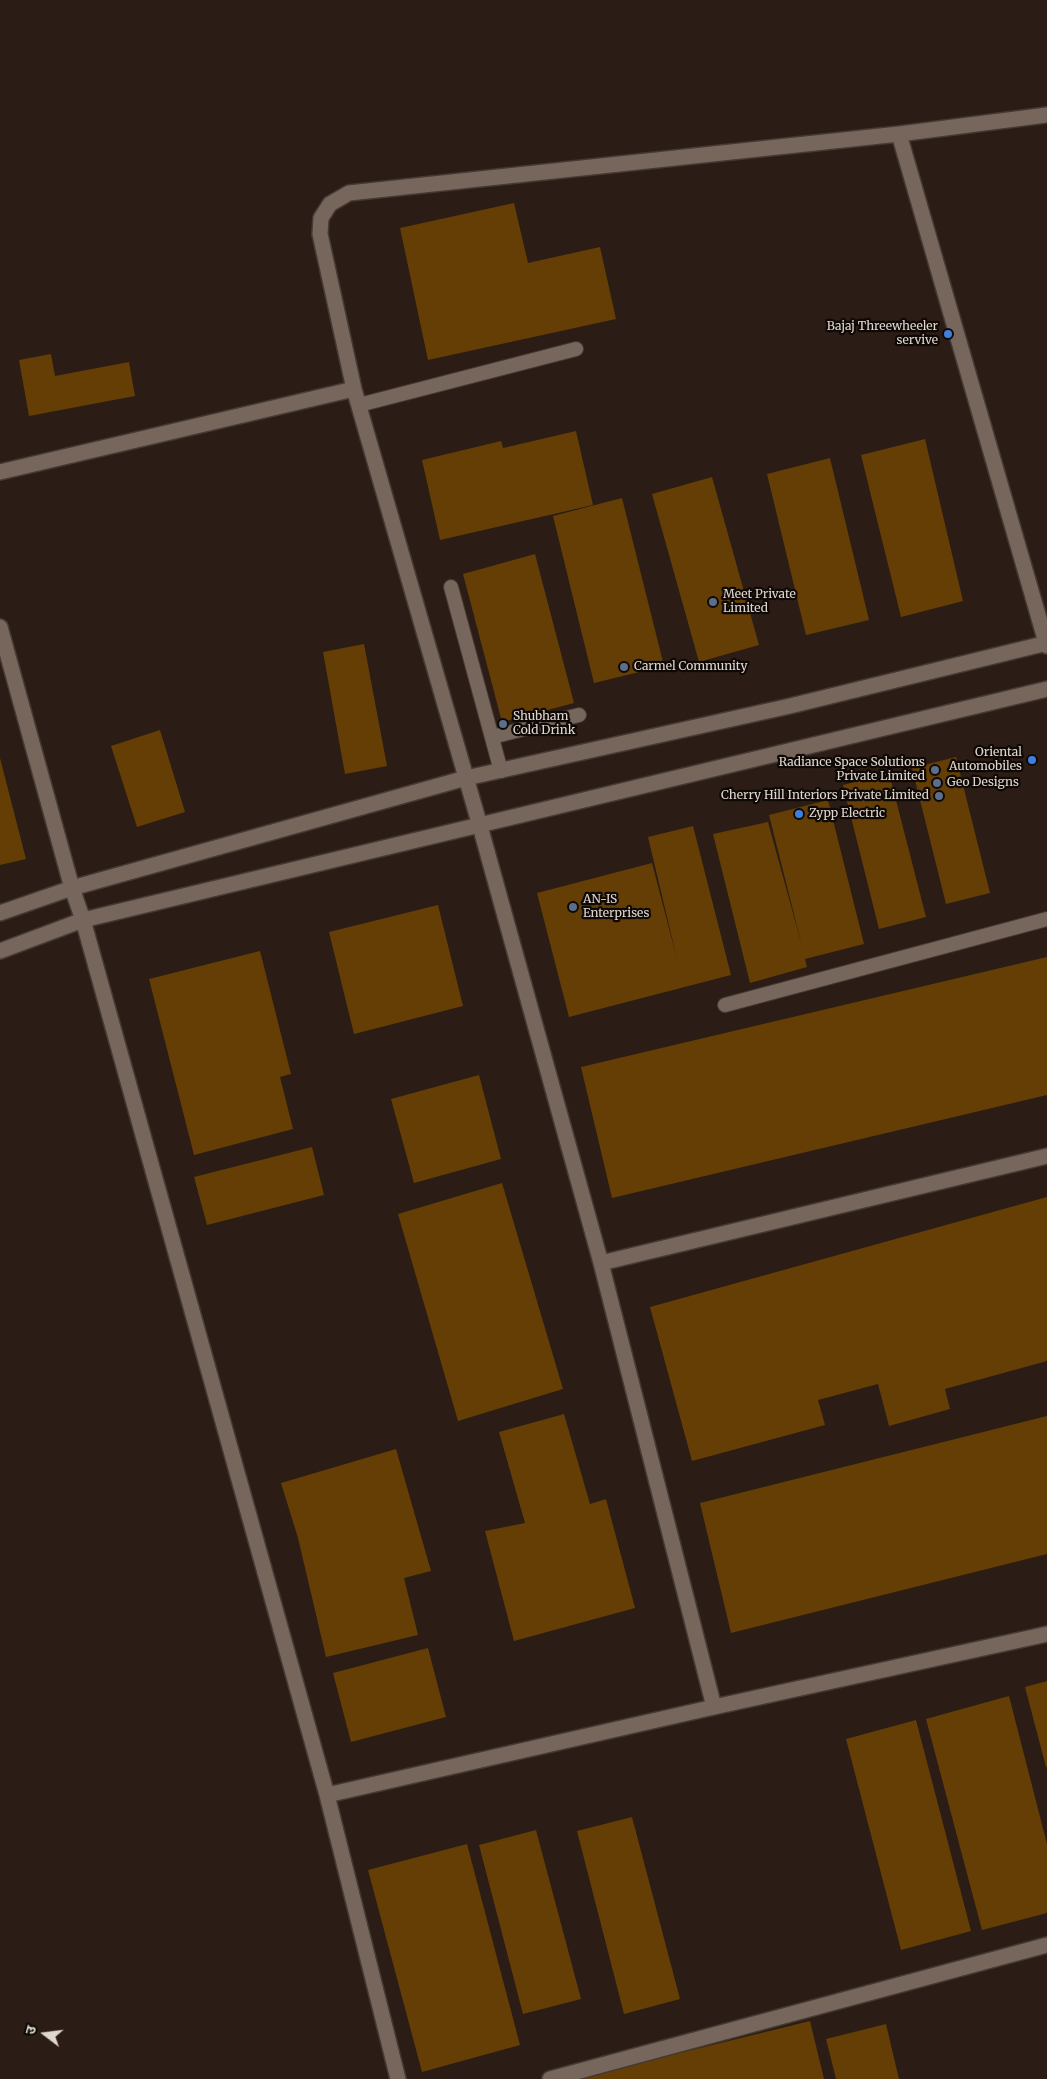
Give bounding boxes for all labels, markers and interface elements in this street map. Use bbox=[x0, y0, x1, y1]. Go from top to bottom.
place label: Bajaj Threewheeler servive bbox=[827, 320, 938, 348]
marker: Bajaj Threewheeler servive bbox=[942, 328, 954, 340]
place label: Meet Private Limited bbox=[723, 588, 796, 616]
marker: Meet Private Limited bbox=[707, 596, 719, 608]
place label: Carmel Community bbox=[634, 660, 748, 674]
marker: Carmel Community bbox=[618, 661, 630, 673]
place label: Shubham Cold Drink bbox=[513, 710, 575, 738]
marker: Shubham Cold Drink bbox=[497, 718, 509, 730]
place label: Oriental Automobiles bbox=[949, 746, 1022, 774]
marker: Oriental Automobiles bbox=[1026, 754, 1038, 766]
place label: Radiance Space Solutions Private Limited bbox=[779, 756, 925, 784]
marker: Radiance Space Solutions Private Limited bbox=[929, 764, 941, 776]
place label: Geo Designs bbox=[947, 776, 1019, 790]
marker: Geo Designs bbox=[931, 777, 943, 789]
place label: Cherry Hill Interiors Private Limited bbox=[721, 789, 929, 803]
marker: Cherry Hill Interiors Private Limited bbox=[933, 790, 945, 802]
place label: Zypp Electric bbox=[809, 807, 885, 821]
marker: Zypp Electric bbox=[793, 808, 805, 820]
place label: AN-IS Enterprises bbox=[583, 893, 649, 921]
marker: AN-IS Enterprises bbox=[567, 901, 579, 913]
north arrow bbox=[20, 2009, 70, 2059]
text: उ bbox=[21, 2024, 40, 2036]

